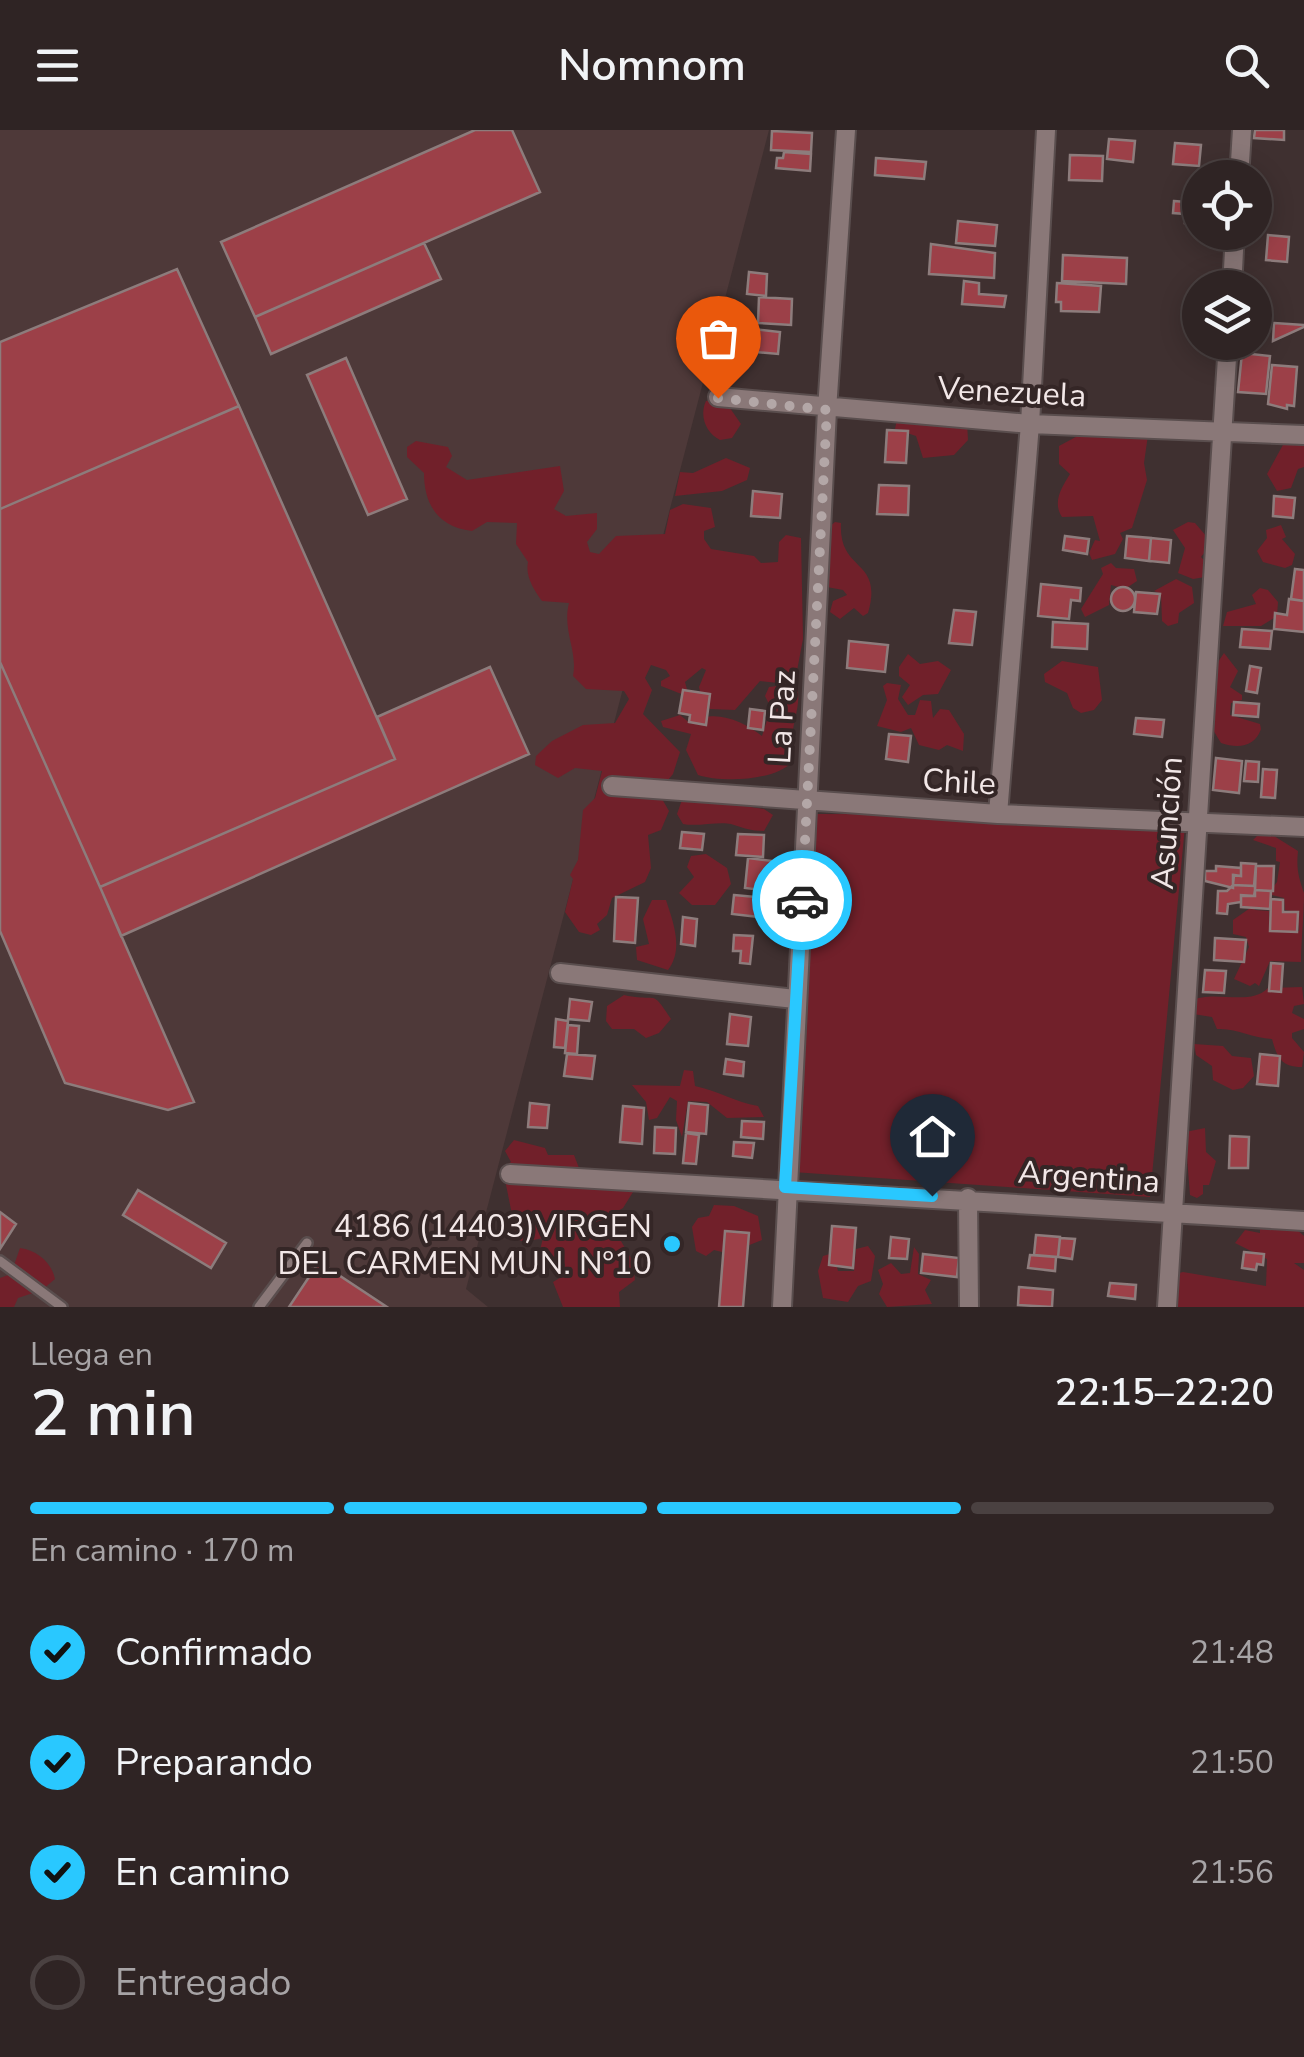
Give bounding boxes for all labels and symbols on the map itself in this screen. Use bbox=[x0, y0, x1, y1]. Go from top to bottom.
pin bbox=[676, 296, 761, 399]
street label: Venezuela bbox=[936, 367, 1087, 417]
street label: La Paz bbox=[758, 669, 806, 765]
street label: Asunción bbox=[1141, 755, 1193, 891]
street label: Chile bbox=[921, 759, 997, 805]
courier bbox=[752, 850, 852, 950]
pin bbox=[890, 1094, 975, 1197]
street label: Argentina bbox=[1017, 1151, 1161, 1203]
place label: 4186 (14403)VIRGEN DEL CARMEN MUN. Nº10 bbox=[278, 1205, 652, 1285]
marker: 4186 (14403)VIRGEN DEL CARMEN MUN. Nº10 bbox=[661, 1233, 683, 1255]

